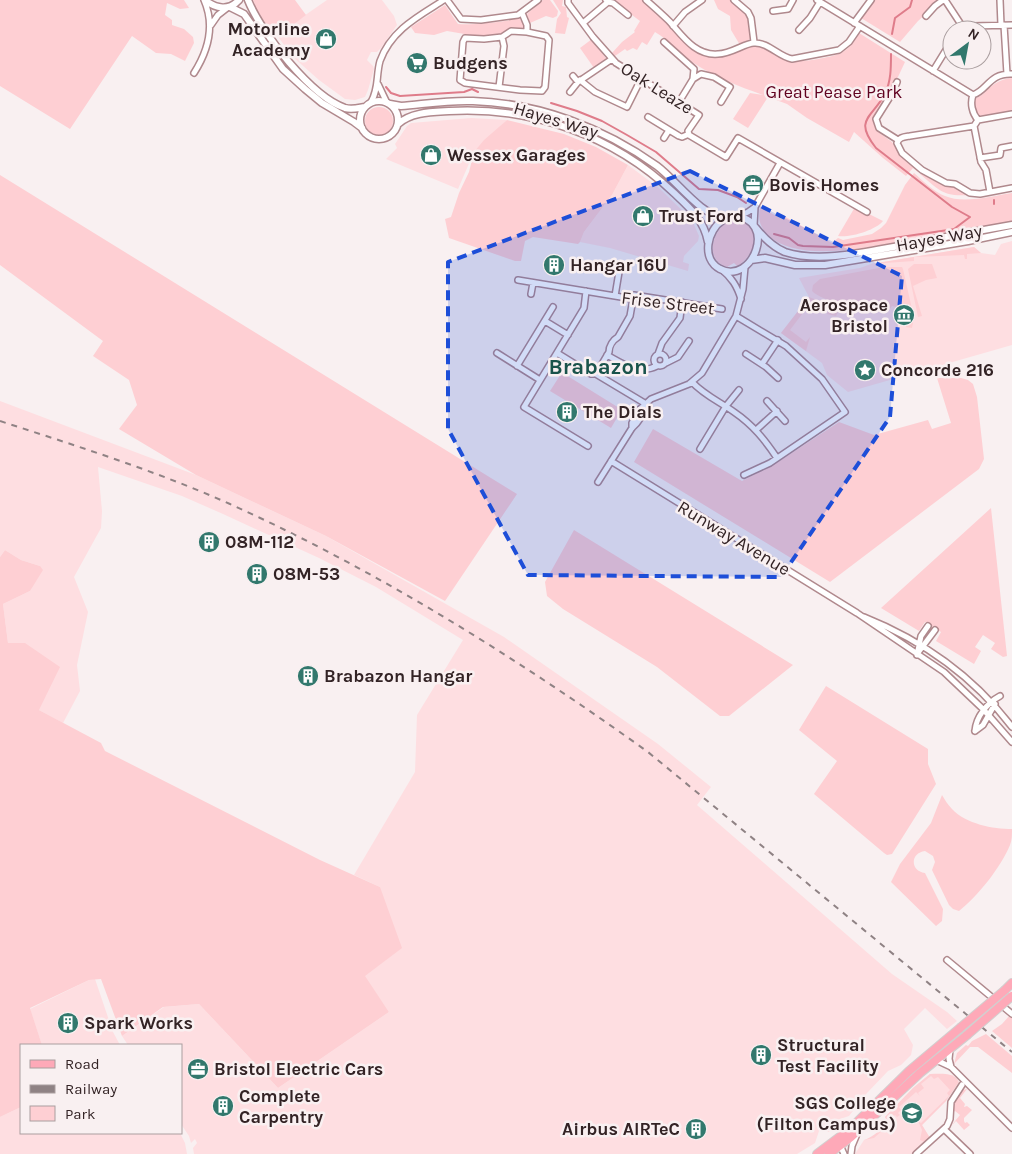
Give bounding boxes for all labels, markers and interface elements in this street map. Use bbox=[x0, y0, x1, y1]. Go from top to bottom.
place label: Motorline Academy bbox=[228, 18, 310, 61]
north arrow bbox=[942, 20, 992, 70]
text: N bbox=[965, 25, 982, 44]
shop icon: Motorline Academy bbox=[314, 27, 338, 51]
supermarket icon: Budgens bbox=[405, 51, 429, 75]
place label: Budgens bbox=[433, 52, 508, 74]
street label: Oak Leaze bbox=[617, 57, 697, 119]
park label: Great Pease Park bbox=[766, 81, 902, 103]
street label: Hayes Way bbox=[511, 97, 601, 143]
shop icon: Wessex Garages bbox=[419, 143, 443, 167]
place label: Wessex Garages bbox=[447, 144, 586, 166]
office icon: Bovis Homes bbox=[741, 173, 765, 197]
place label: Bovis Homes bbox=[769, 174, 879, 196]
shop icon: Trust Ford bbox=[631, 204, 655, 228]
place label: Trust Ford bbox=[659, 205, 744, 227]
street label: Hayes Way bbox=[894, 219, 984, 256]
building icon: Hangar 16U bbox=[542, 253, 566, 277]
place label: Hangar 16U bbox=[570, 254, 667, 276]
street label: Frise Street bbox=[620, 286, 716, 320]
place label: Aerospace Bristol bbox=[800, 294, 888, 337]
museum icon: Aerospace Bristol bbox=[892, 303, 916, 327]
district label: Brabazon bbox=[548, 354, 648, 380]
place icon: Concorde 216 bbox=[853, 358, 877, 382]
place label: Concorde 216 bbox=[881, 359, 994, 381]
building icon: The Dials bbox=[555, 400, 579, 424]
place label: The Dials bbox=[583, 401, 662, 423]
street label: Runway Avenue bbox=[674, 496, 794, 580]
building icon: 08M-112 bbox=[197, 530, 221, 554]
place label: 08M-112 bbox=[225, 531, 294, 553]
building icon: 08M-53 bbox=[245, 562, 269, 586]
place label: 08M-53 bbox=[273, 563, 340, 585]
building icon: Brabazon Hangar bbox=[296, 664, 320, 688]
place label: Brabazon Hangar bbox=[324, 665, 472, 687]
building icon: Spark Works bbox=[56, 1011, 80, 1035]
place label: Spark Works bbox=[84, 1012, 193, 1034]
place label: Structural Test Facility bbox=[777, 1034, 879, 1077]
building icon: Structural Test Facility bbox=[749, 1043, 773, 1067]
legend bbox=[20, 1044, 182, 1134]
text: Road bbox=[65, 1055, 100, 1073]
office icon: Bristol Electric Cars bbox=[186, 1057, 210, 1081]
place label: Bristol Electric Cars bbox=[214, 1058, 383, 1080]
text: Railway bbox=[65, 1080, 117, 1098]
place label: Complete Carpentry bbox=[239, 1085, 323, 1128]
place label: SGS College (Filton Campus) bbox=[757, 1092, 896, 1135]
building icon: Complete Carpentry bbox=[211, 1094, 235, 1118]
school or university icon: SGS College (Filton Campus) bbox=[900, 1101, 924, 1125]
text: Park bbox=[65, 1105, 95, 1123]
building icon: Airbus AIRTeC bbox=[684, 1117, 708, 1141]
place label: Airbus AIRTeC bbox=[562, 1118, 680, 1140]

